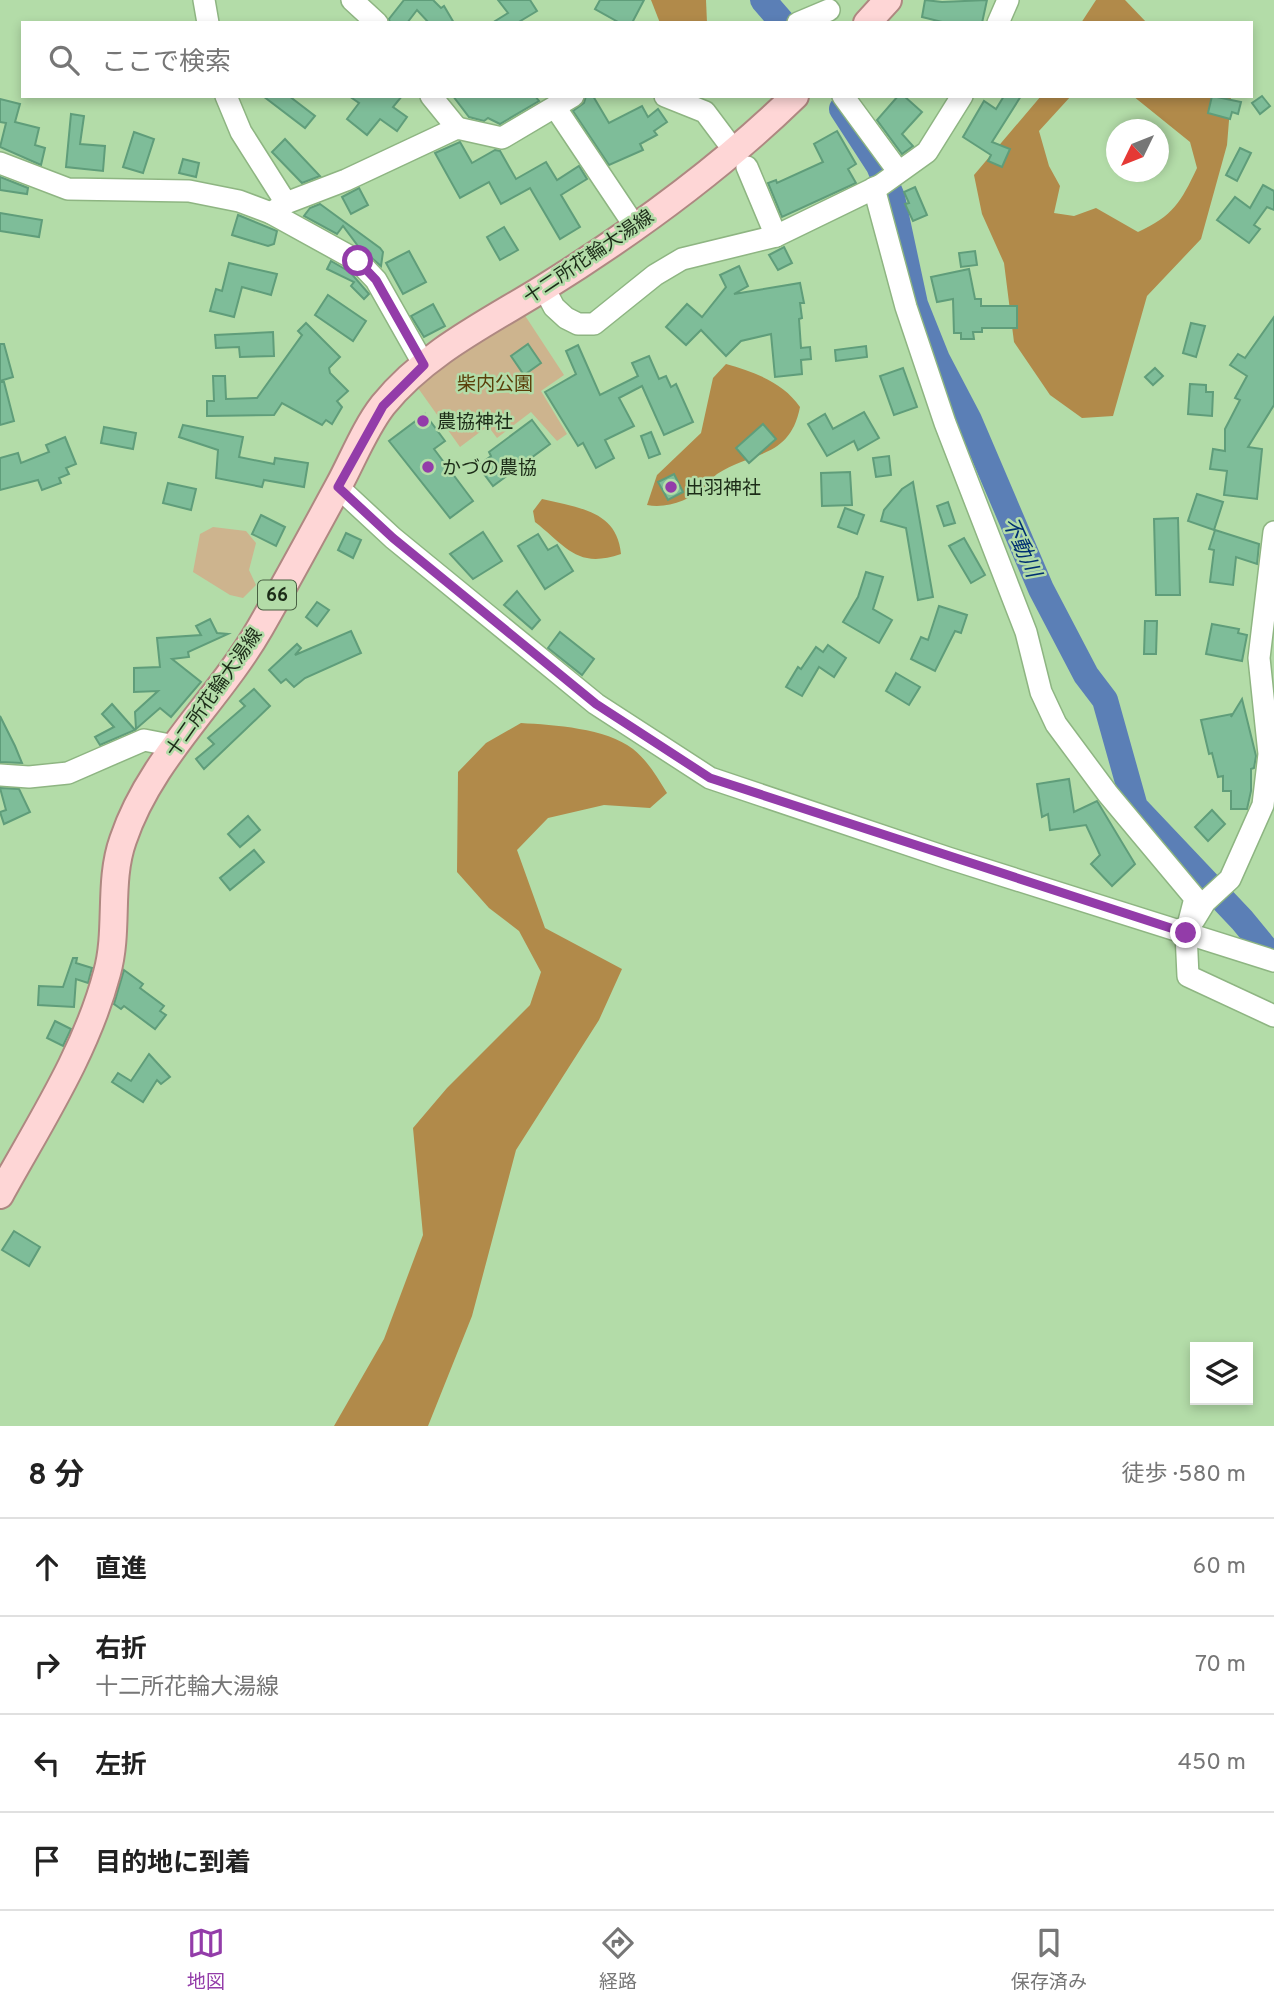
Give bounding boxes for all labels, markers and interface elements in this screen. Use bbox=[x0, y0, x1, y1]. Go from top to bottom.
search box bbox=[21, 21, 1253, 98]
icon: search bbox=[45, 41, 83, 79]
text: ここで検索 bbox=[101, 47, 231, 80]
north arrow bbox=[1106, 119, 1169, 182]
street label: 十二所花輪大湯線 bbox=[519, 205, 659, 310]
route start bbox=[342, 245, 373, 276]
park label: 柴内公園 bbox=[457, 373, 533, 397]
place label: 農協神社 bbox=[437, 411, 513, 435]
marker: 農協神社 bbox=[415, 413, 431, 429]
place label: かづの農協 bbox=[442, 457, 537, 481]
marker: かづの農協 bbox=[420, 459, 436, 475]
place label: 出羽神社 bbox=[685, 477, 761, 501]
marker: 出羽神社 bbox=[663, 479, 679, 495]
water label: 不動川 bbox=[995, 513, 1047, 584]
road number: 66 bbox=[258, 580, 296, 610]
street label: 十二所花輪大湯線 bbox=[161, 624, 268, 762]
route end bbox=[1170, 917, 1201, 948]
map controls bbox=[1190, 1342, 1253, 1405]
button: layers bbox=[1190, 1342, 1253, 1405]
text: 8 分 bbox=[28, 1458, 84, 1495]
text: 徒歩 · 580 m bbox=[1121, 1461, 1246, 1490]
icon: ahead bbox=[28, 1548, 66, 1586]
text: 60 m bbox=[1193, 1553, 1246, 1582]
text: 直進 bbox=[95, 1554, 147, 1587]
text: 右折 bbox=[95, 1634, 147, 1667]
icon: right bbox=[28, 1646, 66, 1684]
text: 70 m bbox=[1195, 1651, 1246, 1680]
text: 十二所花輪大湯線 bbox=[95, 1674, 279, 1703]
icon: left bbox=[28, 1744, 66, 1782]
text: 450 m bbox=[1178, 1749, 1246, 1778]
text: 左折 bbox=[95, 1750, 147, 1783]
icon: arrive bbox=[28, 1842, 66, 1880]
text: 目的地に到着 bbox=[95, 1848, 251, 1881]
tab: 地図 bbox=[187, 1924, 225, 1995]
tab: 経路 bbox=[599, 1924, 637, 1995]
tab: 保存済み bbox=[1011, 1924, 1087, 1995]

